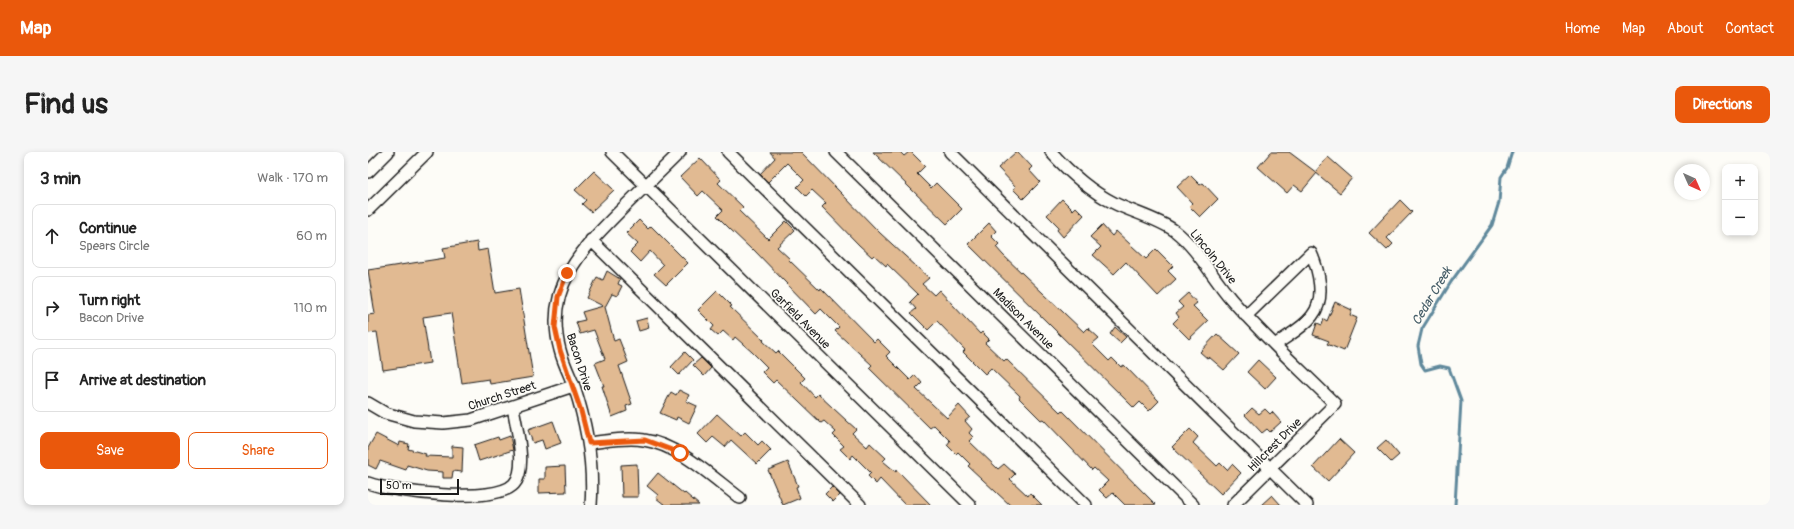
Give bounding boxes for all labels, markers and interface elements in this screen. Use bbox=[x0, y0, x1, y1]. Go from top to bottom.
text: Map bbox=[20, 16, 51, 40]
text: Home bbox=[1565, 20, 1600, 37]
text: Map bbox=[1622, 20, 1645, 37]
text: About bbox=[1667, 20, 1703, 37]
text: Contact bbox=[1725, 20, 1774, 37]
button: Directions bbox=[1675, 86, 1770, 123]
text: Find us bbox=[24, 87, 108, 122]
north arrow bbox=[1674, 164, 1710, 200]
map controls bbox=[1722, 164, 1758, 236]
button: + bbox=[1722, 164, 1758, 200]
text: 3 min bbox=[40, 168, 81, 189]
text: Walk · 170 m bbox=[257, 170, 328, 186]
button: − bbox=[1722, 200, 1758, 236]
text: Continue bbox=[79, 219, 137, 238]
icon: ahead bbox=[41, 225, 63, 247]
street label: Lincoln Drive bbox=[1186, 227, 1240, 287]
text: 60 m bbox=[296, 228, 327, 244]
text: Spears Circle bbox=[79, 238, 150, 254]
water label: Cedar Creek bbox=[1408, 263, 1456, 328]
route end bbox=[558, 264, 576, 282]
street label: Madison Avenue bbox=[989, 285, 1057, 353]
street label: Garfield Avenue bbox=[767, 286, 833, 352]
text: Turn right bbox=[79, 291, 140, 310]
icon: right bbox=[41, 297, 63, 319]
text: 110 m bbox=[294, 300, 327, 316]
text: Bacon Drive bbox=[79, 310, 144, 326]
street label: Bacon Drive bbox=[563, 331, 595, 393]
icon: arrive bbox=[41, 369, 63, 391]
text: Arrive at destination bbox=[79, 371, 206, 390]
street label: Church Street bbox=[466, 378, 538, 414]
street label: Hillcrest Drive bbox=[1245, 415, 1305, 475]
button: Save bbox=[40, 432, 180, 469]
button: Share bbox=[188, 432, 328, 469]
route start bbox=[671, 444, 689, 462]
scale bar bbox=[380, 477, 459, 496]
text: 50 m bbox=[386, 479, 412, 492]

